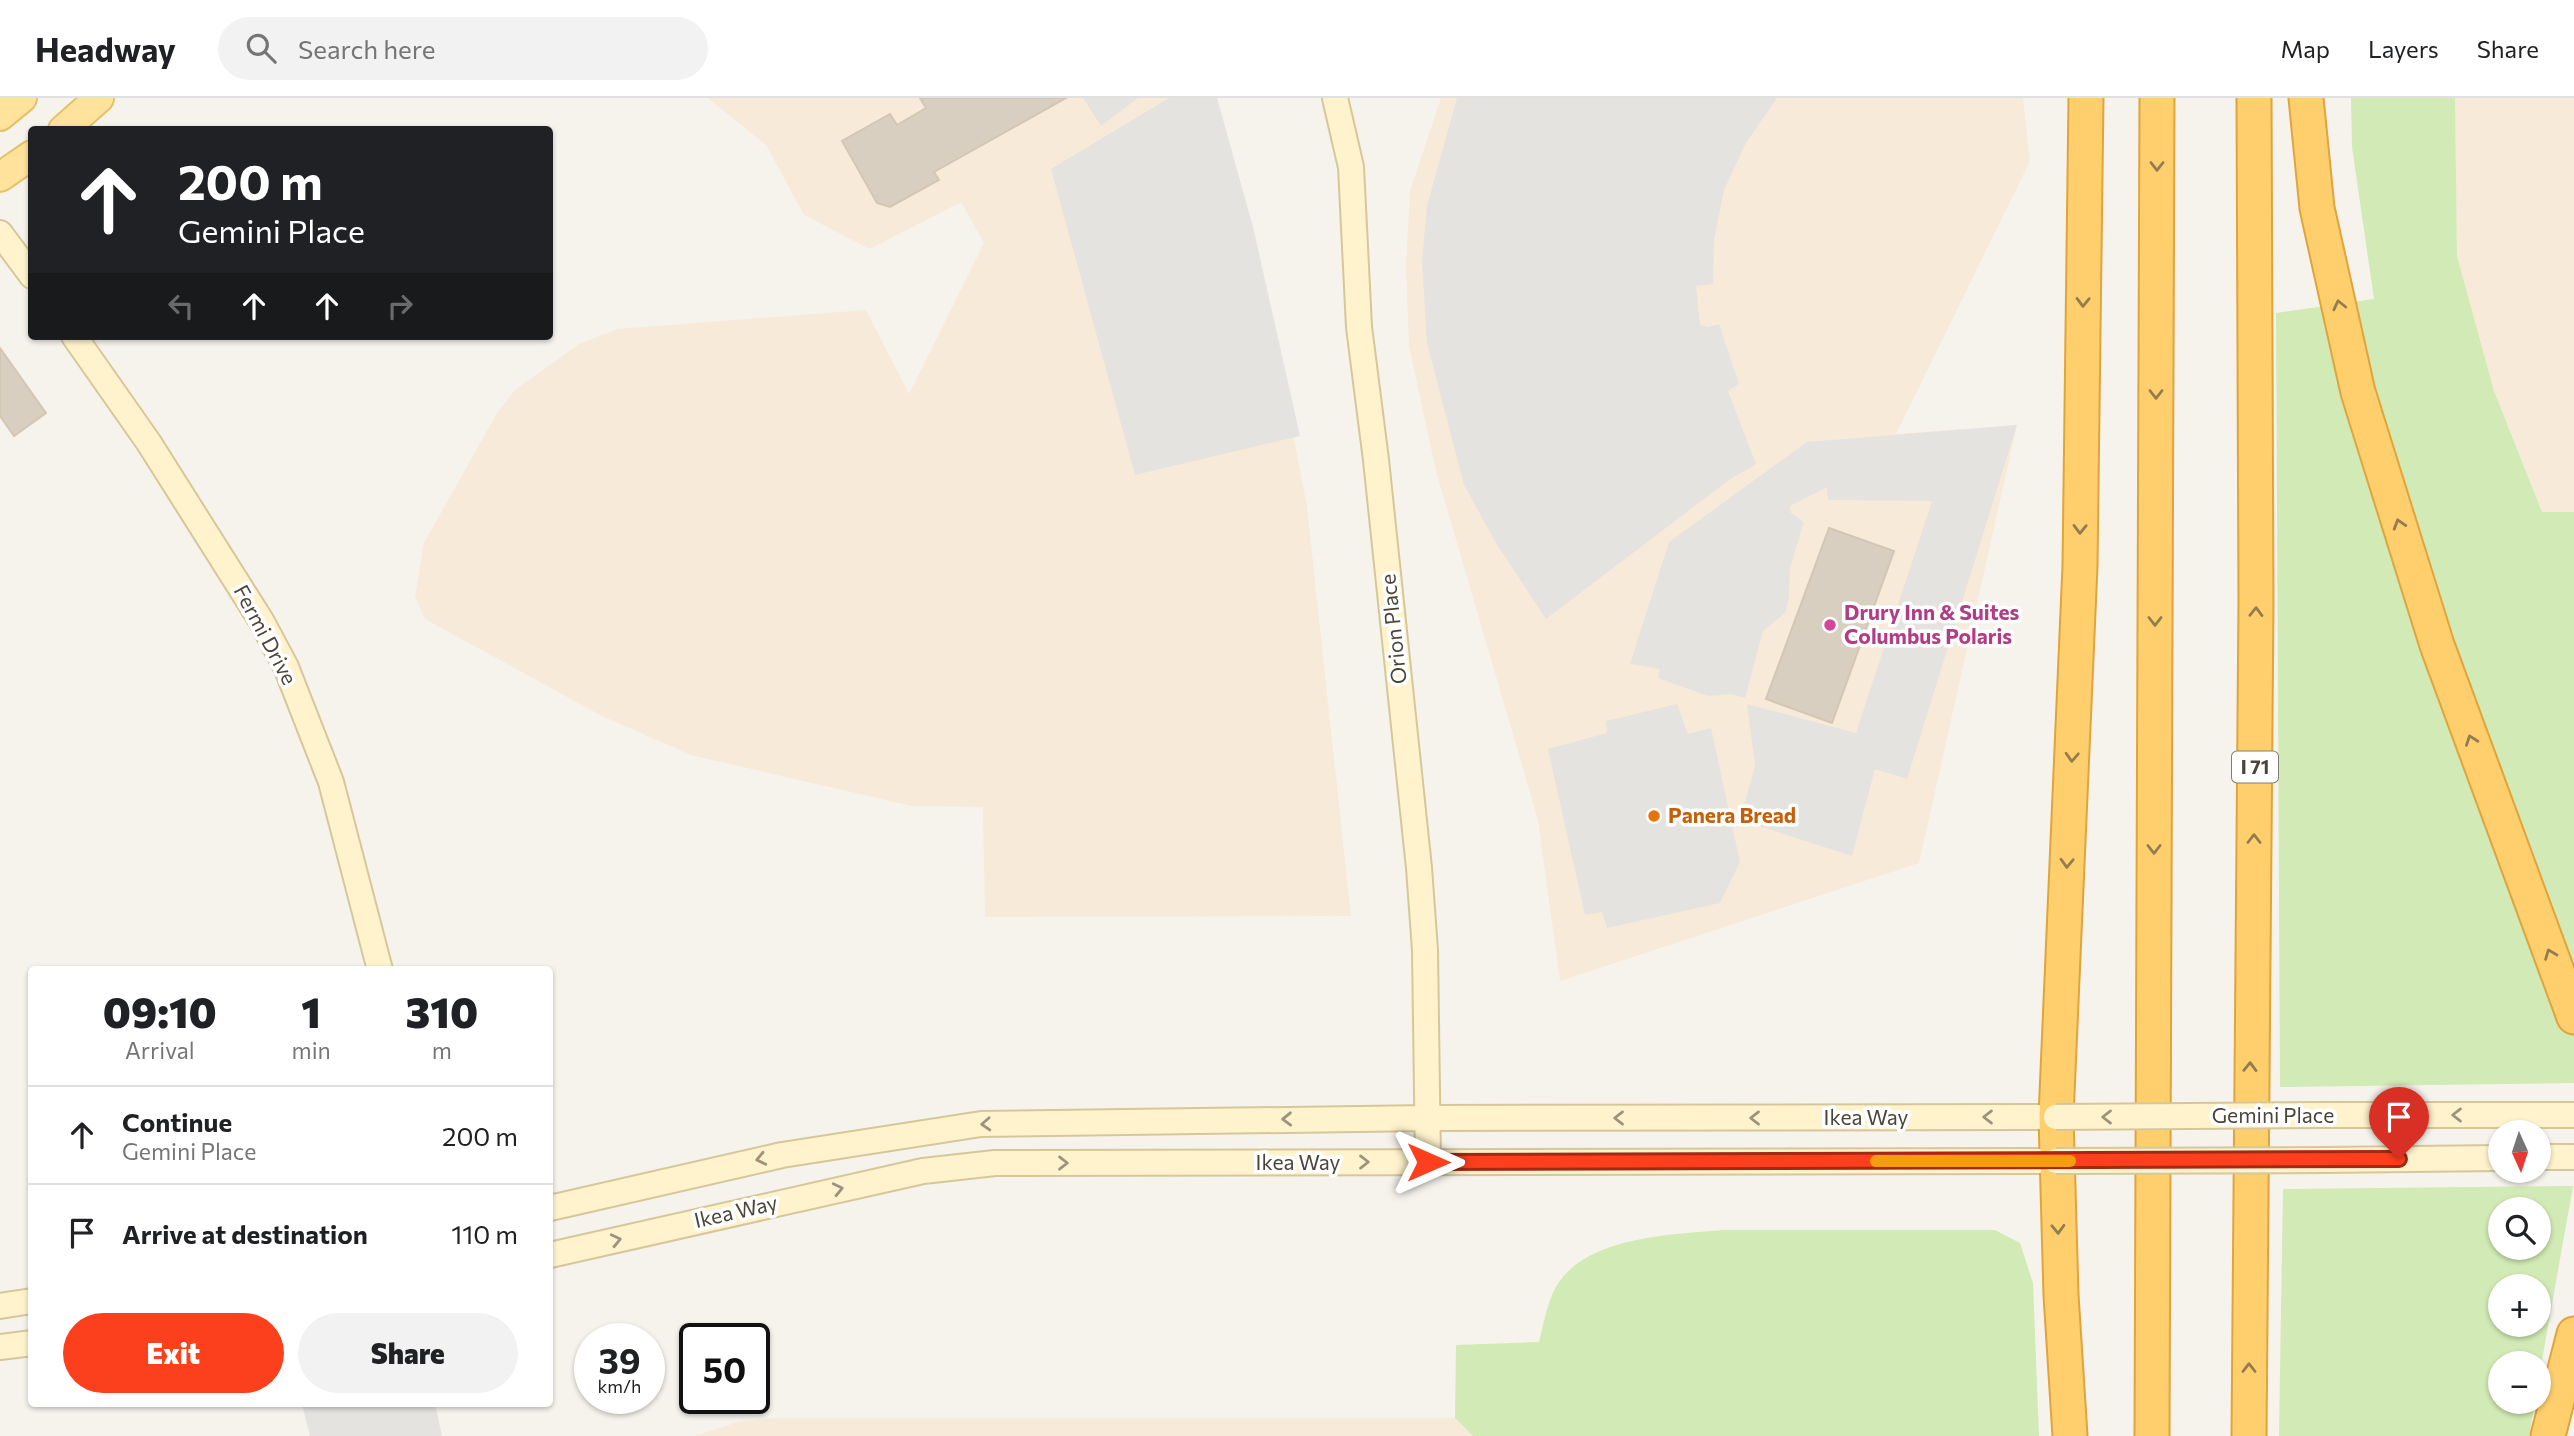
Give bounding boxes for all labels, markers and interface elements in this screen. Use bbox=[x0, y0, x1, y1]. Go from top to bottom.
search box bbox=[218, 17, 708, 80]
text: Headway bbox=[35, 28, 176, 69]
icon: search bbox=[242, 29, 280, 67]
text: Search here bbox=[298, 33, 436, 64]
text: Map bbox=[2281, 34, 2330, 63]
text: Layers bbox=[2368, 34, 2439, 63]
text: Share bbox=[2477, 34, 2539, 63]
text: 200 m bbox=[178, 150, 323, 210]
icon: ahead bbox=[63, 154, 154, 245]
one-way arrow bbox=[2149, 161, 2165, 172]
text: Gemini Place bbox=[178, 210, 365, 250]
icon: left bbox=[162, 287, 200, 325]
icon: ahead bbox=[235, 287, 273, 325]
icon: ahead bbox=[308, 287, 346, 325]
icon: right bbox=[381, 287, 419, 325]
one-way arrow bbox=[2075, 297, 2091, 308]
one-way arrow bbox=[2332, 299, 2347, 311]
one-way arrow bbox=[2148, 389, 2164, 399]
one-way arrow bbox=[2393, 519, 2408, 531]
one-way arrow bbox=[2073, 524, 2088, 535]
street label: Orion Place bbox=[1374, 573, 1411, 685]
street label: Fermi Drive bbox=[230, 580, 303, 689]
place label: Drury Inn & Suites Columbus Polaris bbox=[1844, 599, 2020, 648]
one-way arrow bbox=[2248, 606, 2264, 617]
one-way arrow bbox=[2147, 616, 2163, 627]
marker: Drury Inn & Suites Columbus Polaris bbox=[1822, 617, 1838, 633]
one-way arrow bbox=[2466, 735, 2480, 747]
one-way arrow bbox=[2064, 752, 2079, 763]
road number: I 71 bbox=[2232, 752, 2278, 782]
place label: Panera Bread bbox=[1668, 802, 1796, 827]
marker: Panera Bread bbox=[1646, 808, 1662, 824]
one-way arrow bbox=[2246, 834, 2262, 844]
one-way arrow bbox=[2146, 844, 2162, 854]
one-way arrow bbox=[2060, 858, 2075, 869]
one-way arrow bbox=[2544, 948, 2558, 960]
text: 09:10 bbox=[103, 985, 217, 1037]
text: 1 bbox=[301, 985, 321, 1037]
text: 310 bbox=[406, 985, 478, 1037]
text: Arrival bbox=[125, 1036, 195, 1064]
text: min bbox=[292, 1036, 331, 1064]
text: m bbox=[432, 1036, 452, 1064]
one-way arrow bbox=[2242, 1061, 2258, 1072]
pin bbox=[2369, 1087, 2429, 1159]
icon: arrive bbox=[2380, 1098, 2418, 1136]
street label: Gemini Place bbox=[2212, 1102, 2334, 1127]
street label: Ikea Way bbox=[1824, 1104, 1909, 1129]
text: Continue bbox=[122, 1106, 232, 1137]
one-way arrow bbox=[2451, 1107, 2462, 1123]
one-way arrow bbox=[1982, 1109, 1993, 1125]
one-way arrow bbox=[2101, 1109, 2112, 1125]
one-way arrow bbox=[1613, 1110, 1624, 1126]
one-way arrow bbox=[1749, 1110, 1760, 1126]
one-way arrow bbox=[1281, 1111, 1292, 1127]
icon: ahead bbox=[63, 1116, 101, 1154]
one-way arrow bbox=[980, 1117, 991, 1132]
text: 200 m bbox=[442, 1120, 518, 1151]
north arrow bbox=[2488, 1120, 2552, 1183]
map controls bbox=[2488, 1120, 2551, 1414]
position arrow bbox=[1391, 1125, 1465, 1199]
text: Gemini Place bbox=[122, 1137, 256, 1165]
street label: Ikea Way bbox=[1256, 1149, 1341, 1174]
one-way arrow bbox=[755, 1151, 767, 1166]
one-way arrow bbox=[1359, 1154, 1370, 1170]
one-way arrow bbox=[1058, 1155, 1069, 1171]
one-way arrow bbox=[832, 1183, 844, 1198]
street label: Ikea Way bbox=[692, 1189, 780, 1232]
button: search bbox=[2488, 1197, 2551, 1260]
icon: arrive bbox=[63, 1214, 101, 1252]
text: Arrive at destination bbox=[122, 1218, 368, 1249]
text: 110 m bbox=[451, 1218, 518, 1249]
one-way arrow bbox=[2051, 1224, 2066, 1235]
one-way arrow bbox=[610, 1233, 622, 1248]
button: + bbox=[2488, 1274, 2551, 1337]
button: Exit bbox=[63, 1313, 284, 1393]
button: Share bbox=[298, 1313, 518, 1393]
speed limit sign: 50 bbox=[679, 1323, 770, 1414]
text: 39 bbox=[599, 1338, 640, 1381]
button: − bbox=[2488, 1351, 2551, 1414]
one-way arrow bbox=[2241, 1362, 2257, 1373]
text: km/h bbox=[598, 1375, 641, 1397]

